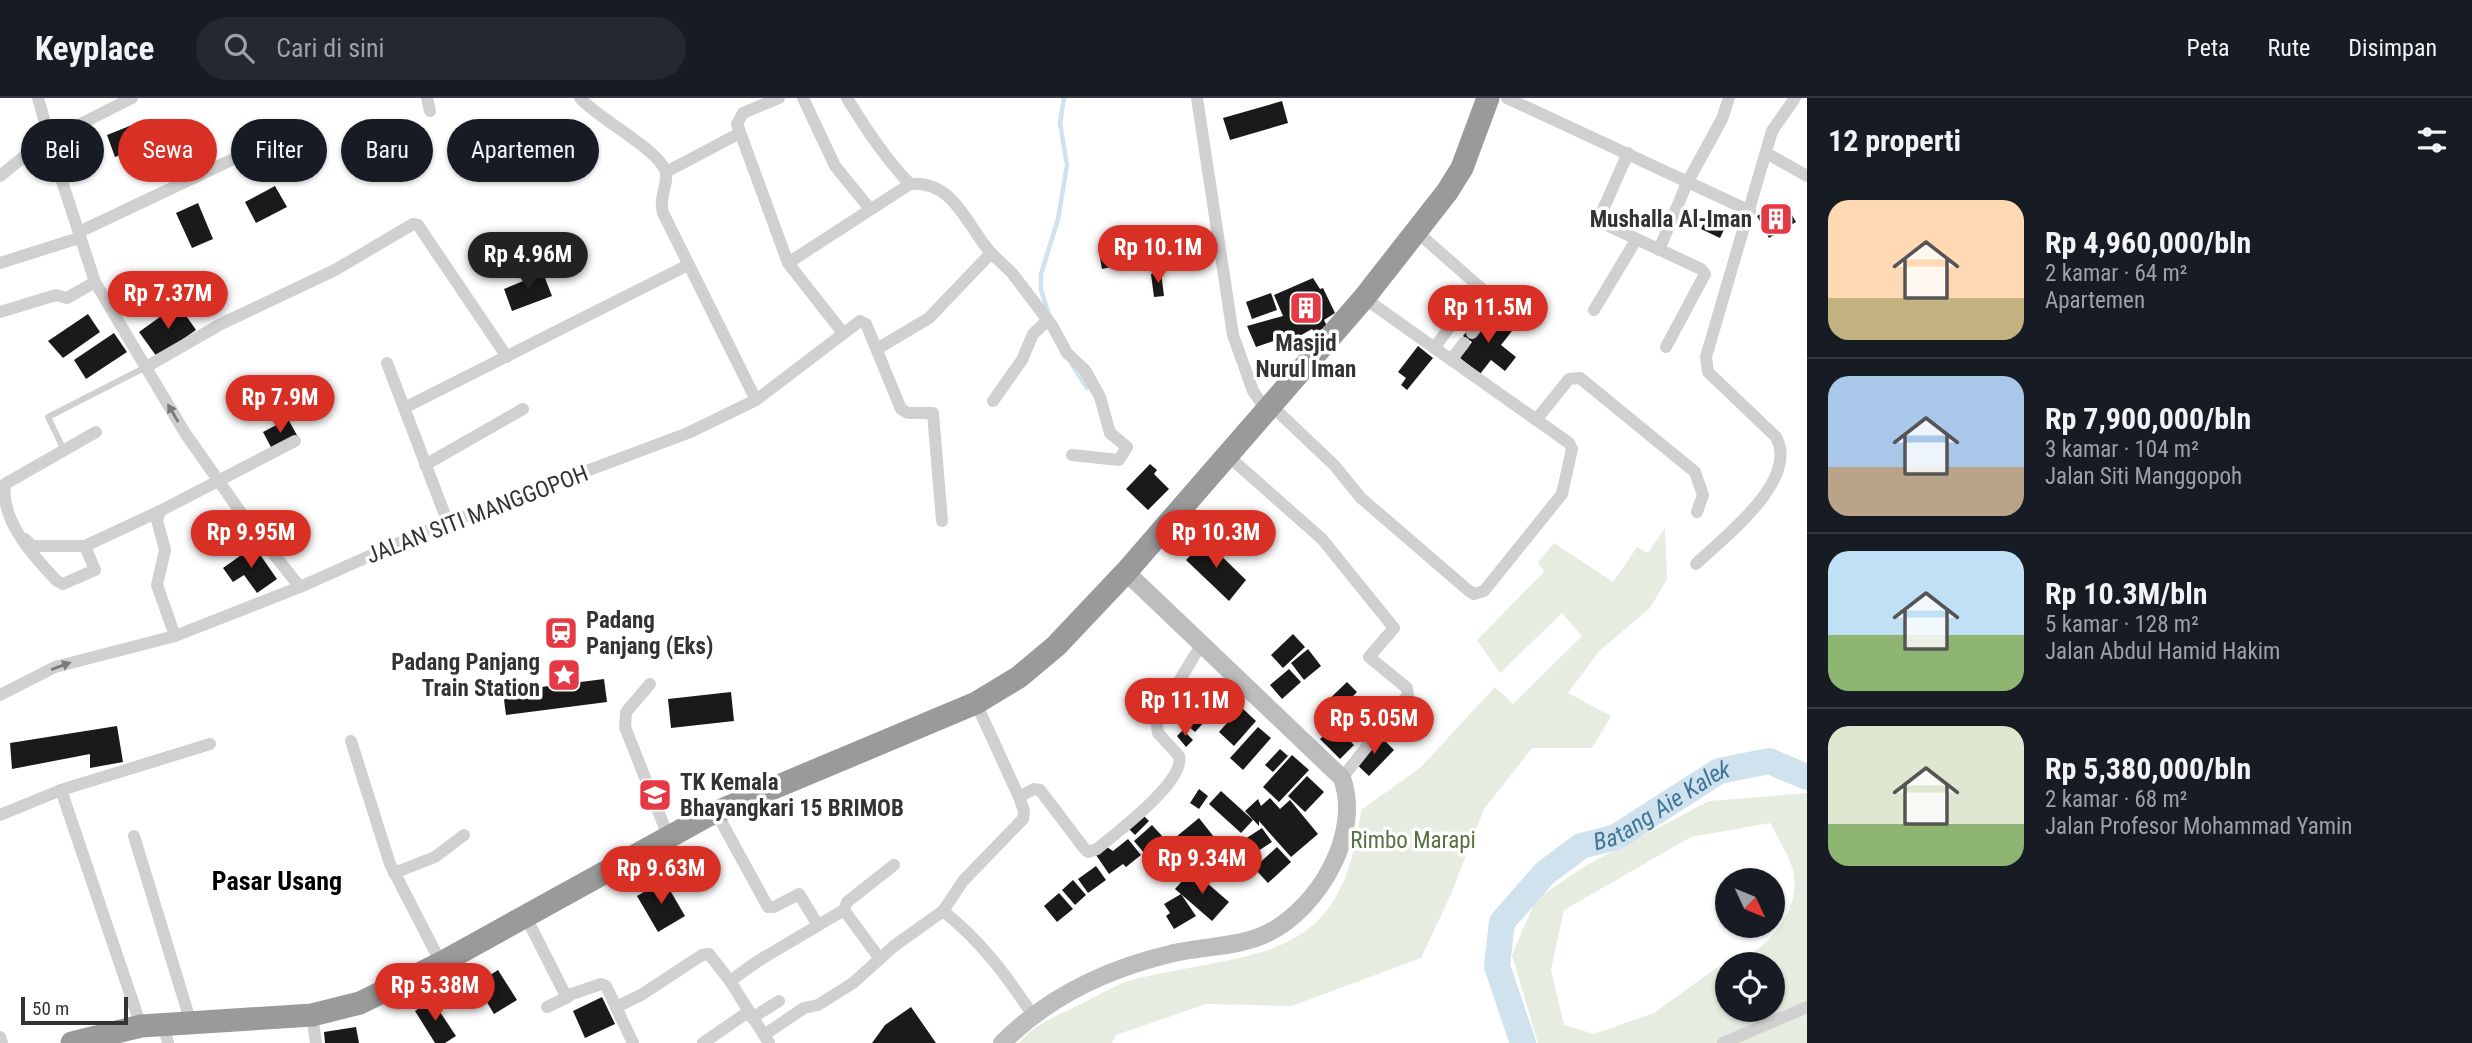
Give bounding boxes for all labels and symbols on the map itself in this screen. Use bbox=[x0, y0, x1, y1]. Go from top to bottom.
building icon: Mushalla Al-Iman bbox=[1757, 200, 1795, 238]
place label: Mushalla Al-Iman bbox=[1590, 206, 1752, 233]
pin: Rp 10.1M bbox=[1086, 226, 1230, 285]
pin: Rp 4.96M bbox=[456, 232, 600, 292]
pin: Rp 7.37M bbox=[96, 272, 240, 331]
pin: Rp 11.5M bbox=[1416, 286, 1560, 345]
building icon: Masjid Nurul Iman bbox=[1287, 289, 1325, 327]
place label: Masjid Nurul Iman bbox=[1256, 330, 1356, 383]
pin: Rp 7.9M bbox=[215, 376, 345, 435]
one-way arrow bbox=[167, 404, 179, 423]
street label: JALAN SITI MANGGOPOH bbox=[362, 460, 592, 569]
pin: Rp 9.95M bbox=[179, 510, 323, 570]
pin: Rp 10.3M bbox=[1144, 510, 1288, 570]
place label: Padang Panjang (Eks) bbox=[586, 607, 713, 660]
station icon: Padang Panjang (Eks) bbox=[542, 614, 580, 652]
place label: Padang Panjang Train Station bbox=[391, 649, 540, 702]
place icon: Padang Panjang Train Station bbox=[545, 656, 583, 694]
one-way arrow bbox=[51, 660, 72, 671]
pin: Rp 11.1M bbox=[1113, 678, 1257, 738]
pin: Rp 5.05M bbox=[1302, 696, 1446, 756]
water label: Batang Aie Kalek bbox=[1590, 755, 1733, 856]
place label: TK Kemala Bhayangkari 15 BRIMOB bbox=[680, 769, 904, 822]
school or university icon: TK Kemala Bhayangkari 15 BRIMOB bbox=[636, 776, 674, 814]
park label: Rimbo Marapi bbox=[1350, 827, 1476, 854]
pin: Rp 9.34M bbox=[1130, 836, 1274, 896]
pin: Rp 9.63M bbox=[589, 846, 733, 906]
district label: Pasar Usang bbox=[212, 866, 342, 896]
north arrow bbox=[1715, 868, 1785, 938]
pin: Rp 5.38M bbox=[363, 964, 507, 1023]
scale bar bbox=[21, 994, 128, 1026]

